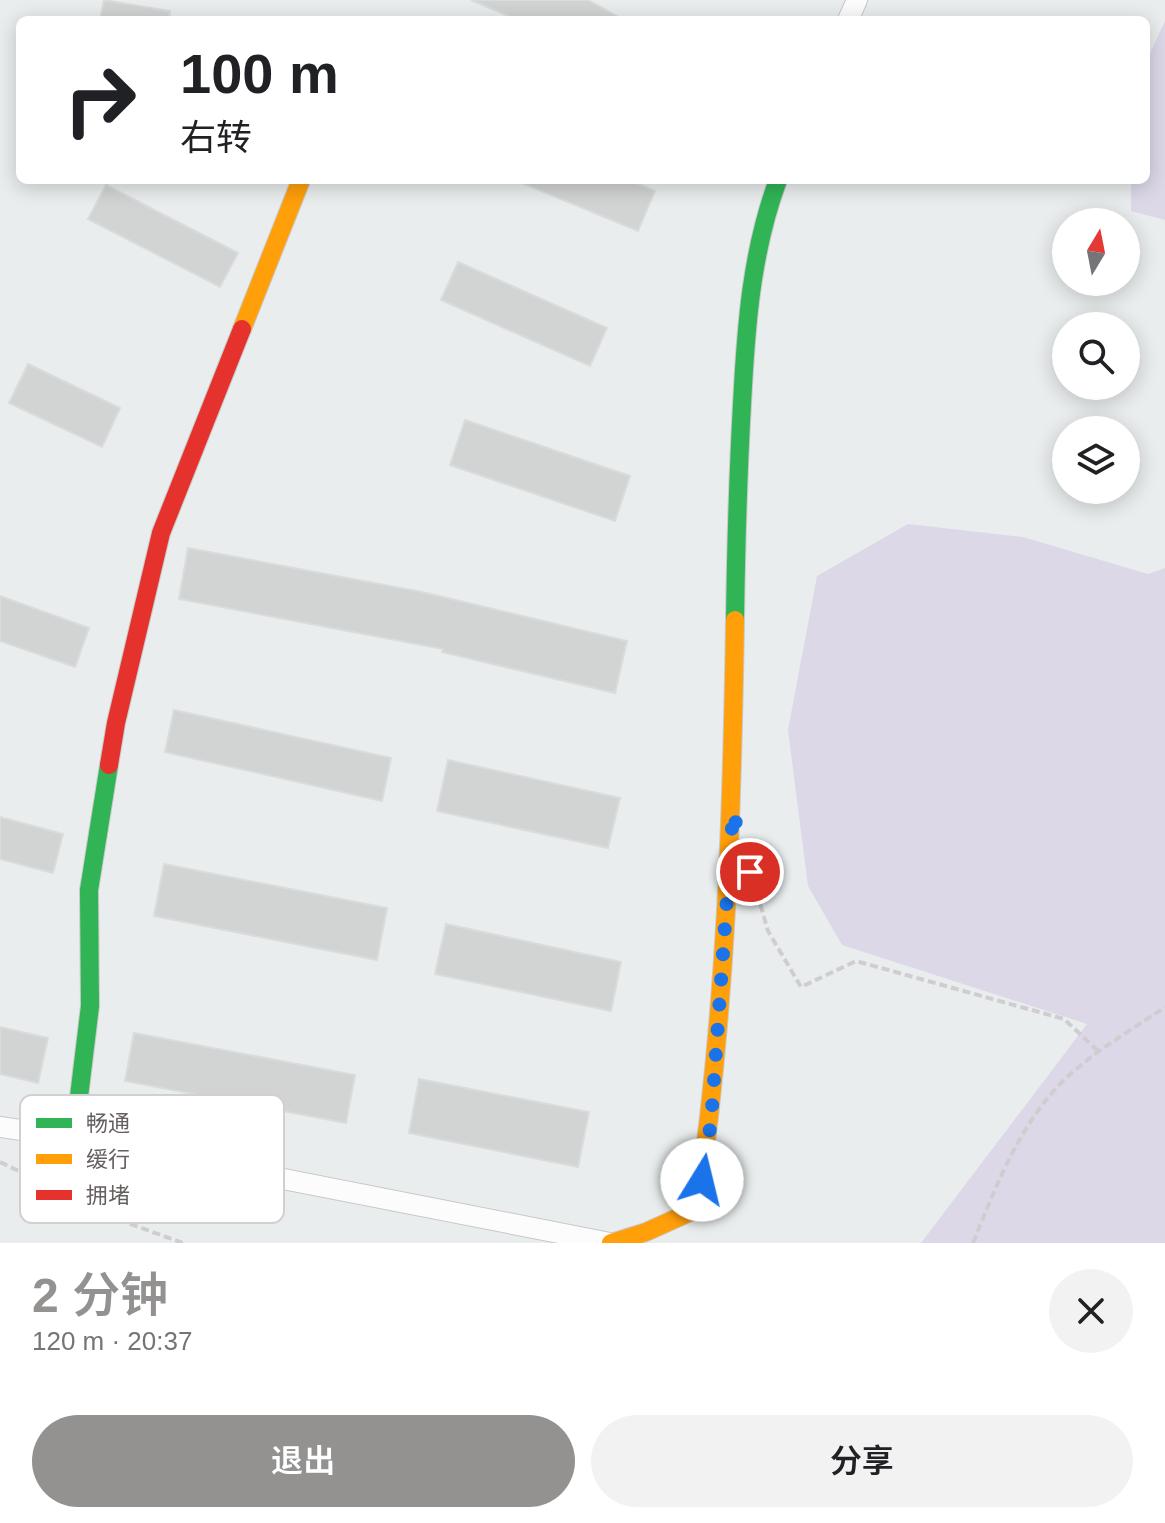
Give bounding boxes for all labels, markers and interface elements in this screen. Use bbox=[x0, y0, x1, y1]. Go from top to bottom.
text: 100 m bbox=[180, 42, 339, 105]
icon: right bbox=[48, 48, 152, 152]
text: 右转 bbox=[180, 117, 252, 158]
north arrow bbox=[1052, 208, 1140, 296]
map controls bbox=[1052, 208, 1140, 504]
button: search bbox=[1052, 312, 1140, 400]
button: layers bbox=[1052, 416, 1140, 504]
pin bbox=[716, 838, 784, 906]
icon: arrive bbox=[728, 850, 772, 894]
legend bbox=[20, 1095, 284, 1223]
text: 畅通 bbox=[86, 1111, 130, 1136]
position arrow bbox=[660, 1138, 744, 1222]
text: 缓行 bbox=[86, 1147, 130, 1172]
text: 拥堵 bbox=[86, 1183, 130, 1208]
text: 2 分钟 bbox=[32, 1269, 168, 1322]
button: close bbox=[1049, 1269, 1133, 1353]
text: 120 m · 20:37 bbox=[32, 1326, 192, 1356]
button: 退出 bbox=[32, 1415, 575, 1507]
button: 分享 bbox=[591, 1415, 1133, 1507]

